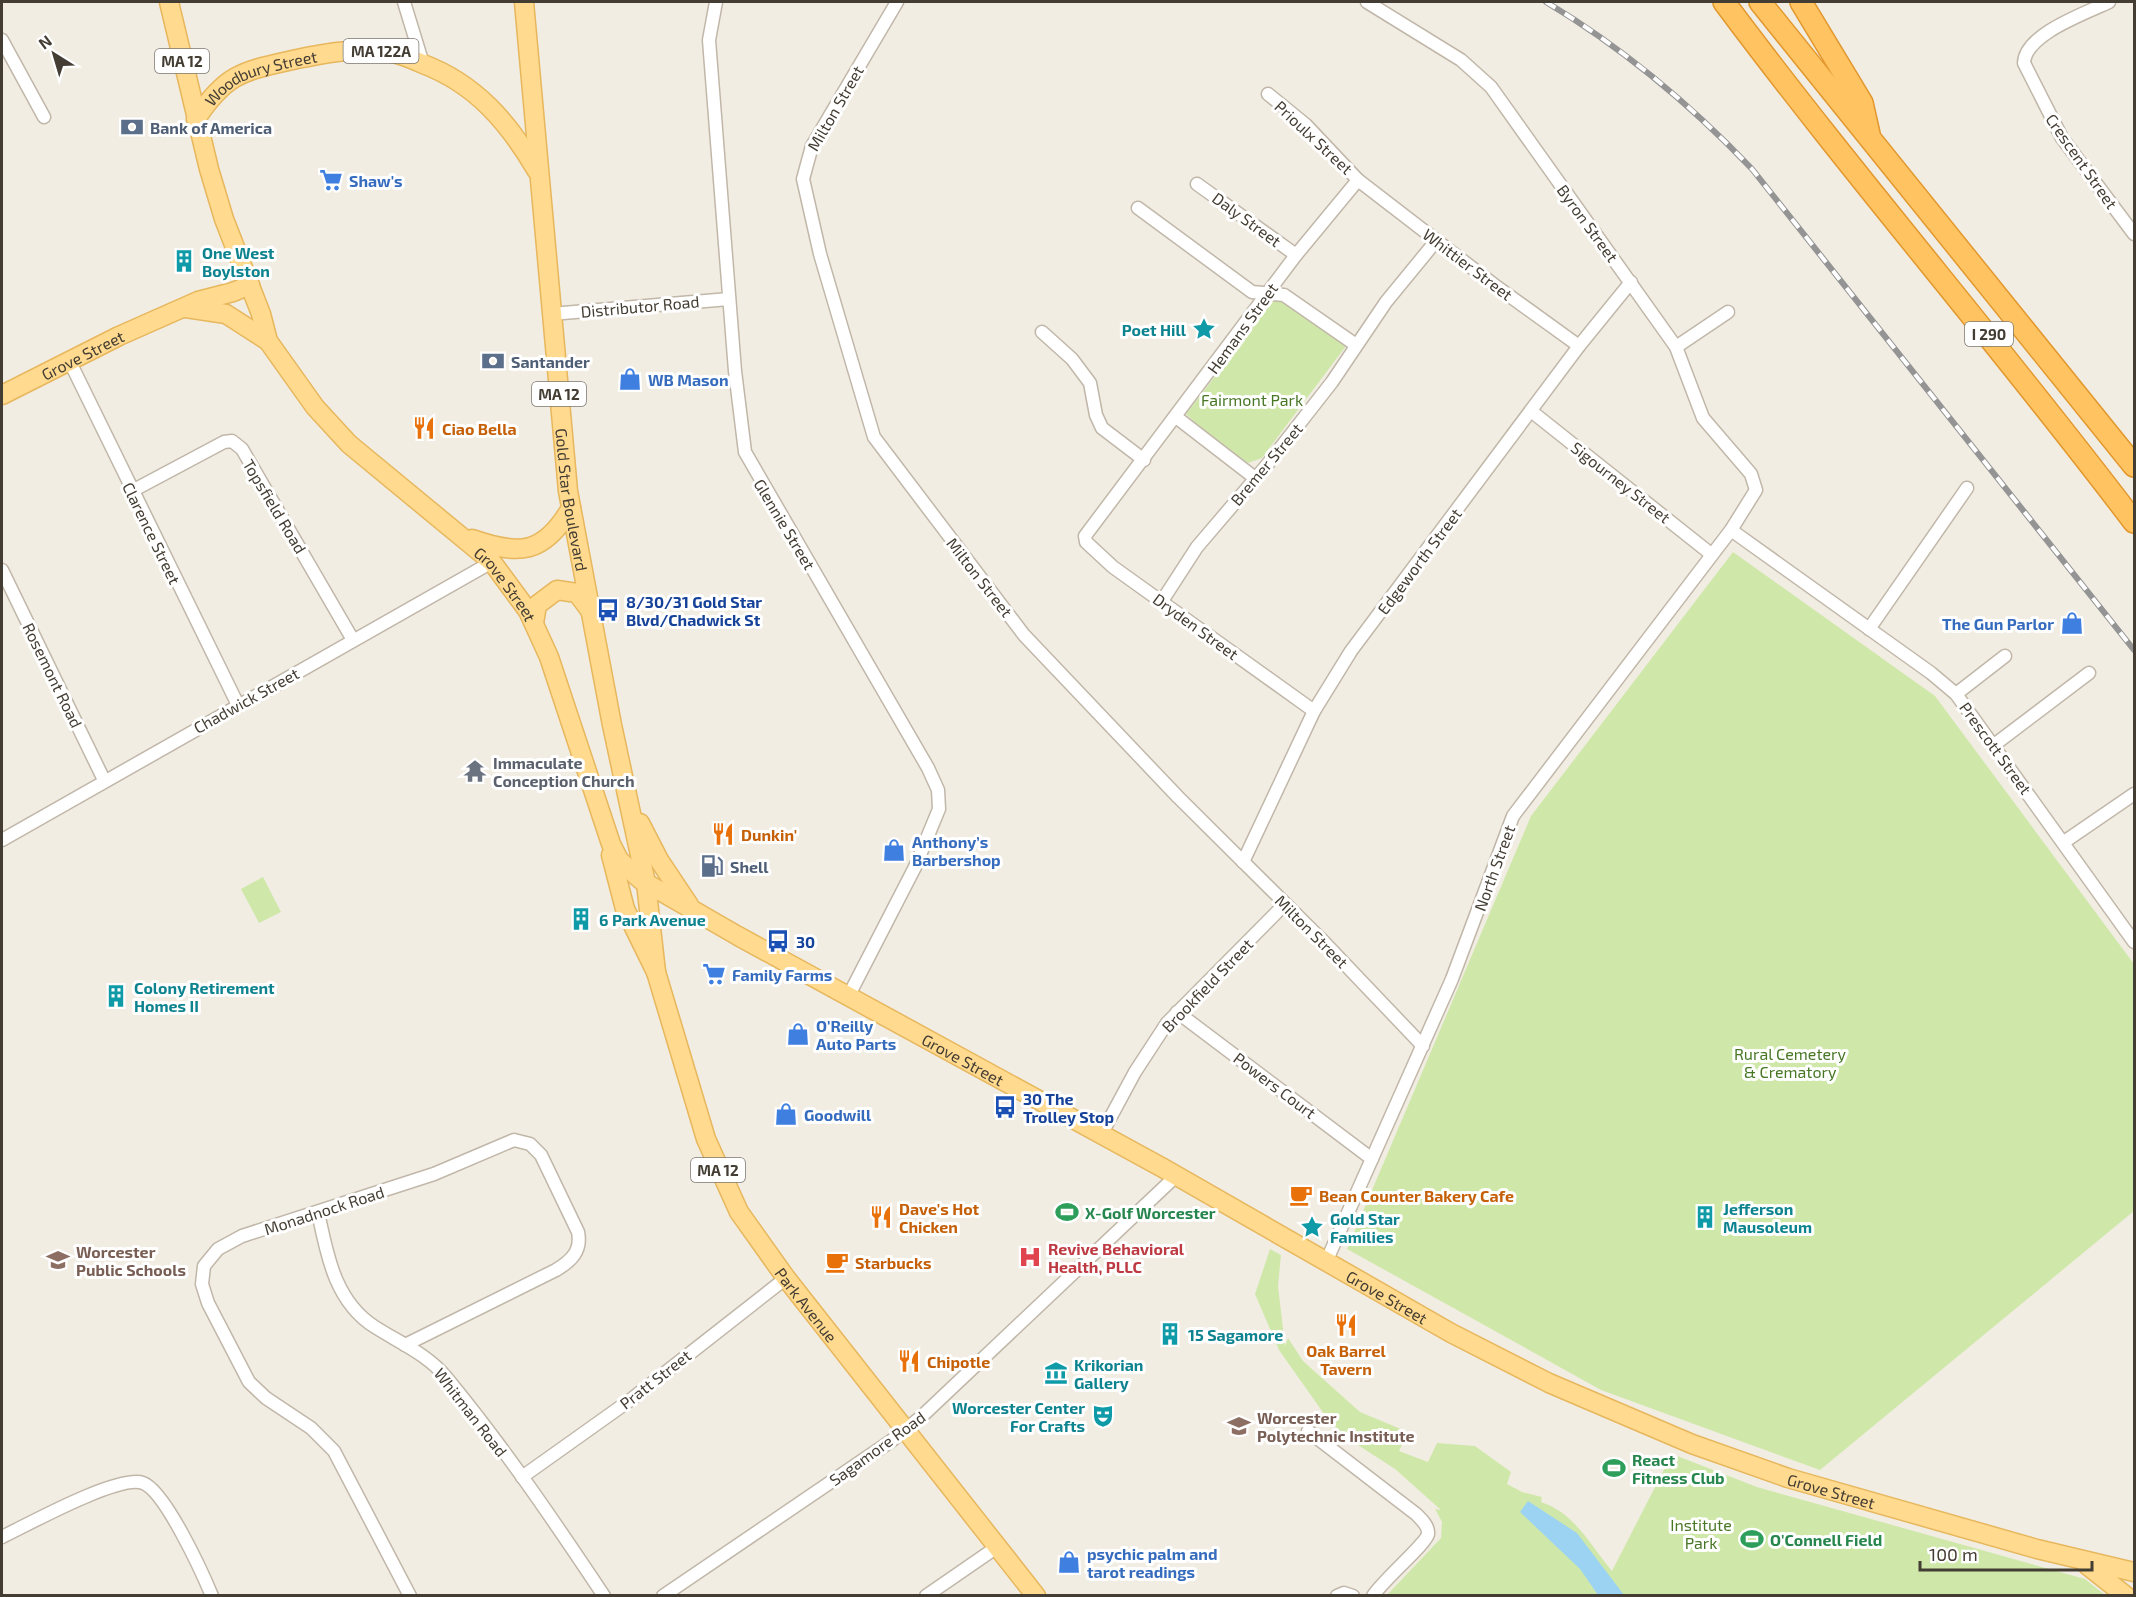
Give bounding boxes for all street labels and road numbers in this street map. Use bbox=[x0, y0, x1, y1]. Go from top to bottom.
road number: MA 122A bbox=[344, 39, 418, 63]
street label: Woodbury Street bbox=[200, 46, 319, 109]
road number: MA 12 bbox=[155, 49, 209, 73]
street label: Milton Street bbox=[803, 62, 867, 154]
street label: Prioulx Street bbox=[1271, 96, 1357, 178]
street label: Crescent Street bbox=[2042, 110, 2122, 212]
street label: Byron Street bbox=[1554, 181, 1622, 265]
street label: Daly Street bbox=[1209, 188, 1285, 250]
street label: Whittier Street bbox=[1419, 224, 1517, 304]
street label: Hemans Street bbox=[1203, 279, 1281, 377]
street label: Distributor Road bbox=[580, 291, 700, 321]
road number: I 290 bbox=[1965, 322, 2013, 346]
street label: Grove Street bbox=[38, 326, 127, 383]
road number: MA 12 bbox=[532, 382, 586, 406]
street label: Bremer Street bbox=[1226, 419, 1306, 509]
street label: Gold Star Boulevard bbox=[553, 427, 592, 572]
street label: Sigourney Street bbox=[1568, 437, 1674, 527]
street label: Topsfield Road bbox=[239, 455, 311, 557]
street label: Glennie Street bbox=[750, 475, 820, 573]
street label: Clarence Street bbox=[119, 479, 185, 587]
street label: Edgeworth Street bbox=[1373, 504, 1465, 618]
street label: Milton Street bbox=[943, 534, 1017, 620]
street label: Grove Street bbox=[471, 542, 541, 624]
street label: Dryden Street bbox=[1150, 589, 1242, 663]
street label: Rosemont Road bbox=[19, 619, 87, 731]
street label: Chadwick Street bbox=[190, 663, 302, 737]
street label: Prescott Street bbox=[1956, 698, 2036, 798]
street label: North Street bbox=[1470, 822, 1518, 914]
street label: Milton Street bbox=[1272, 891, 1352, 971]
street label: Brookfield Street bbox=[1158, 934, 1256, 1036]
street label: Grove Street bbox=[919, 1029, 1007, 1089]
street label: Powers Court bbox=[1230, 1048, 1320, 1122]
road number: MA 12 bbox=[691, 1158, 745, 1182]
street label: Monadnock Road bbox=[262, 1182, 386, 1238]
street label: Park Avenue bbox=[772, 1263, 842, 1345]
street label: Grove Street bbox=[1343, 1266, 1431, 1327]
street label: Pratt Street bbox=[616, 1345, 694, 1413]
street label: Whitman Road bbox=[431, 1364, 511, 1460]
street label: Sagamore Road bbox=[825, 1407, 929, 1489]
street label: Grove Street bbox=[1785, 1469, 1877, 1512]

